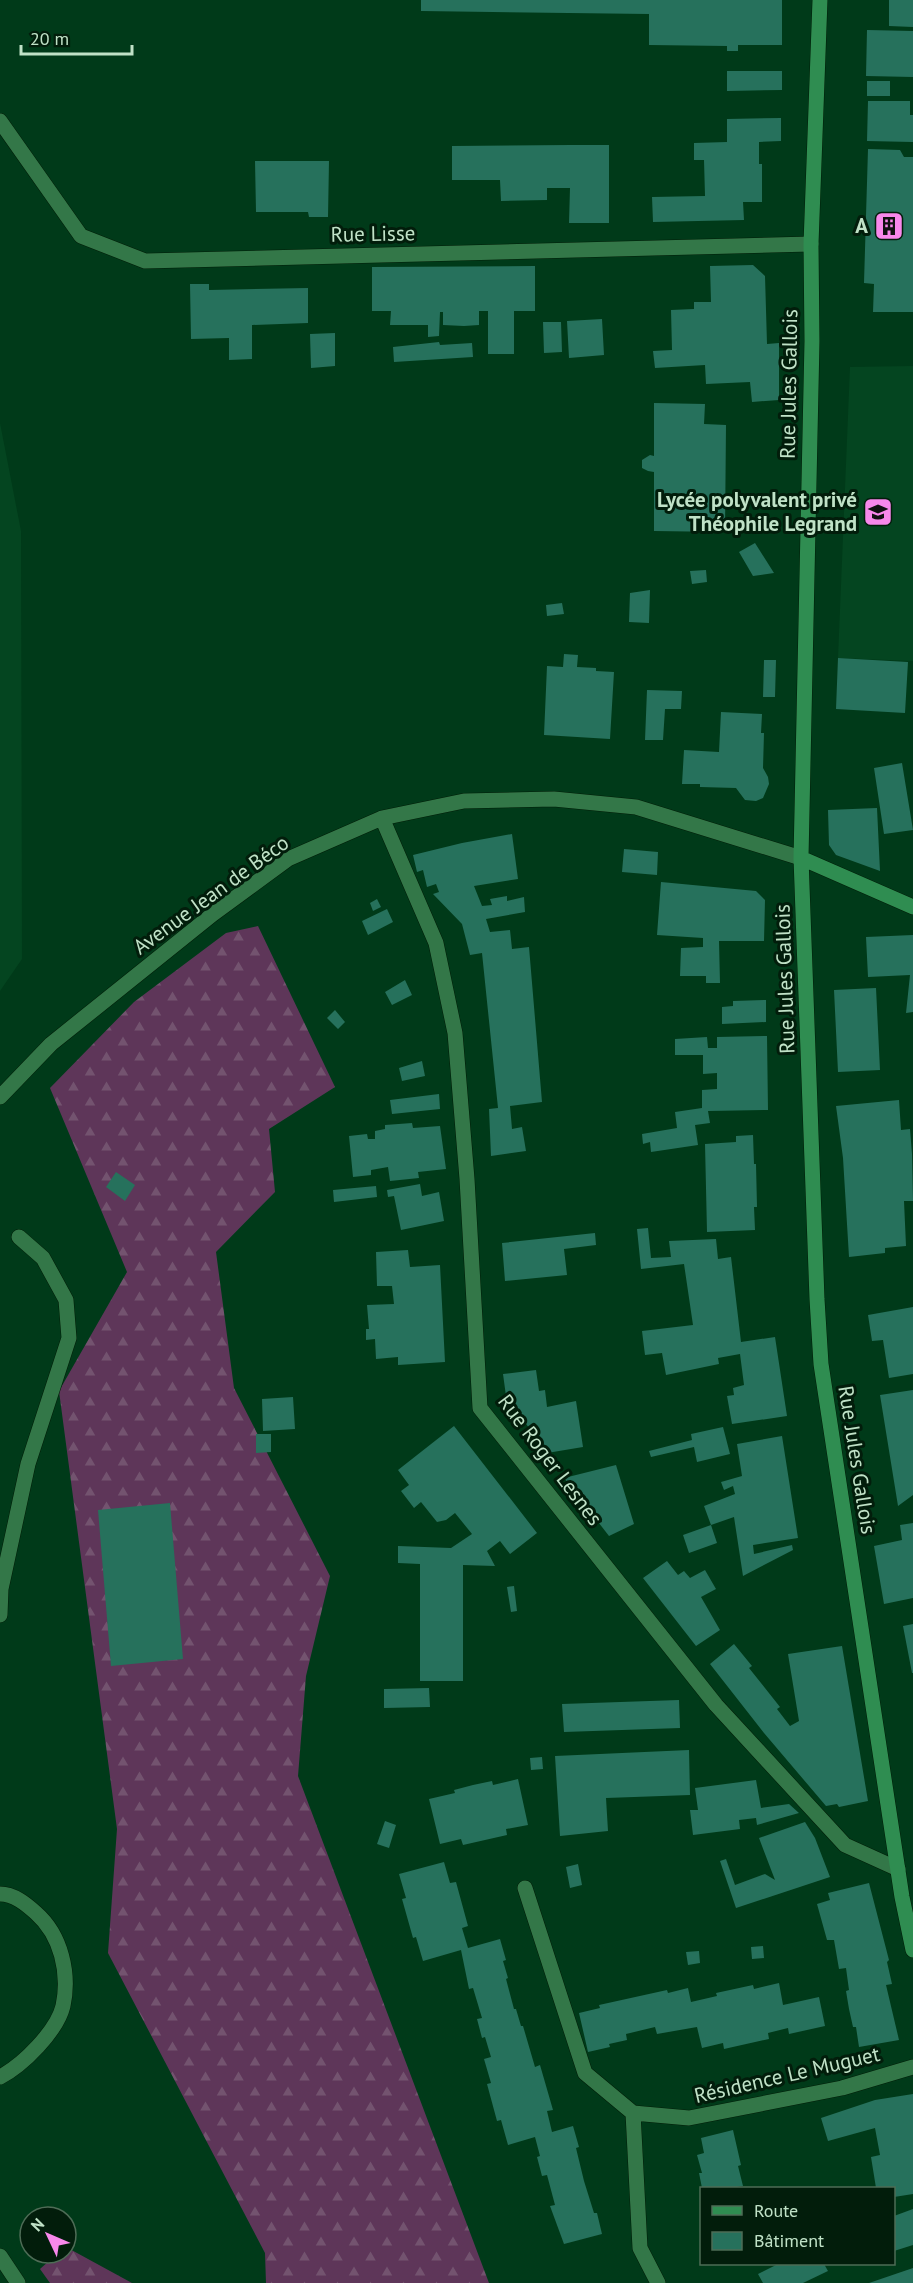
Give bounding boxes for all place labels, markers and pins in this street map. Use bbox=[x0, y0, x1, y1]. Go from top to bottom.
building icon: A bbox=[873, 210, 905, 242]
place label: A bbox=[855, 212, 868, 239]
place label: Lycée polyvalent privé Théophile Legrand bbox=[657, 486, 857, 537]
school or university icon: Lycée polyvalent privé Théophile Legrand bbox=[862, 496, 894, 528]

